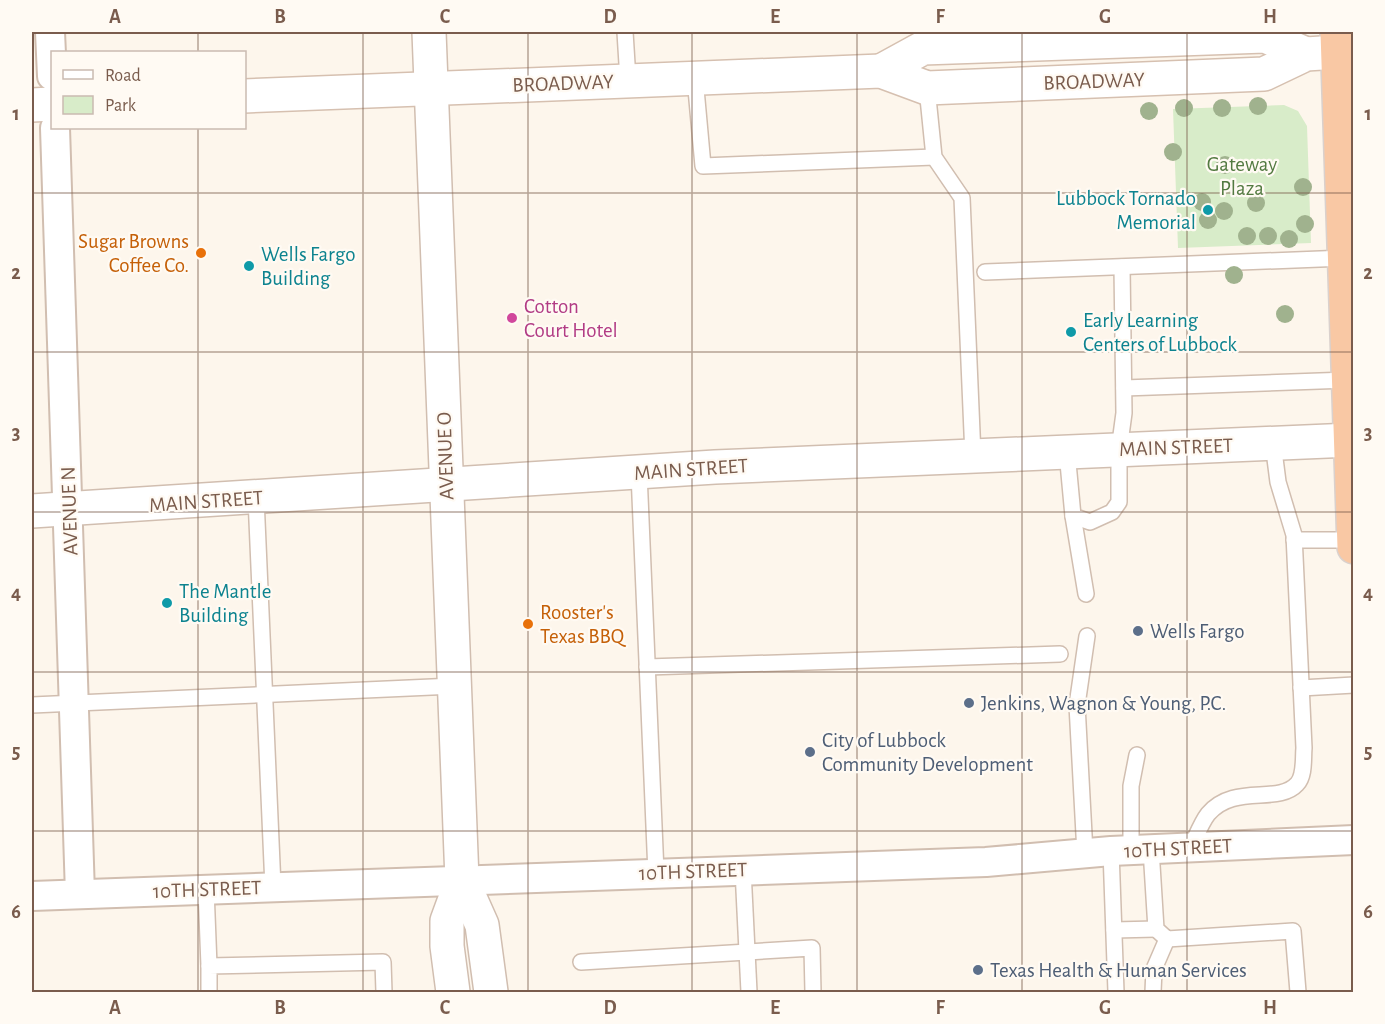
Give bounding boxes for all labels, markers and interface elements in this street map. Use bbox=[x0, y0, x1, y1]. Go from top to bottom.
text: A bbox=[109, 7, 121, 27]
text: B bbox=[274, 7, 286, 27]
text: C bbox=[440, 7, 451, 27]
text: D bbox=[603, 7, 617, 27]
text: E bbox=[770, 7, 780, 27]
text: F bbox=[935, 7, 945, 27]
text: G bbox=[1099, 7, 1111, 27]
text: H bbox=[1263, 7, 1277, 27]
legend bbox=[51, 51, 246, 129]
text: Road bbox=[105, 67, 141, 85]
street label: BROADWAY bbox=[1043, 69, 1145, 94]
street label: BROADWAY bbox=[512, 71, 614, 96]
text: Park bbox=[105, 97, 137, 115]
text: 1 bbox=[12, 104, 20, 124]
text: 1 bbox=[1364, 104, 1372, 124]
park label: Gateway Plaza bbox=[1207, 154, 1277, 199]
place label: Lubbock Tornado Memorial bbox=[1056, 188, 1196, 233]
marker: Lubbock Tornado Memorial bbox=[1201, 203, 1215, 217]
place label: Sugar Browns Coffee Co. bbox=[78, 231, 189, 276]
place label: Wells Fargo Building bbox=[261, 244, 355, 289]
marker: Sugar Browns Coffee Co. bbox=[194, 246, 208, 260]
marker: Wells Fargo Building bbox=[242, 259, 256, 273]
text: 2 bbox=[11, 263, 21, 283]
text: 2 bbox=[1363, 263, 1373, 283]
place label: Cotton Court Hotel bbox=[524, 296, 618, 341]
place label: Early Learning Centers of Lubbock bbox=[1083, 310, 1237, 355]
marker: Cotton Court Hotel bbox=[505, 311, 519, 325]
marker: Early Learning Centers of Lubbock bbox=[1064, 325, 1078, 339]
street label: AVENUE O bbox=[433, 412, 458, 500]
text: 3 bbox=[12, 423, 20, 443]
text: 3 bbox=[1364, 423, 1372, 443]
street label: MAIN STREET bbox=[1119, 435, 1233, 460]
street label: MAIN STREET bbox=[633, 455, 749, 484]
street label: AVENUE N bbox=[57, 466, 82, 556]
street label: MAIN STREET bbox=[148, 487, 264, 516]
place label: The Mantle Building bbox=[179, 581, 271, 626]
text: 4 bbox=[11, 583, 21, 603]
text: 4 bbox=[1363, 583, 1373, 603]
marker: The Mantle Building bbox=[160, 596, 174, 610]
place label: Rooster's Texas BBQ bbox=[540, 602, 627, 647]
marker: Rooster's Texas BBQ bbox=[521, 617, 535, 631]
place label: Wells Fargo bbox=[1150, 621, 1244, 642]
marker: Wells Fargo bbox=[1131, 624, 1145, 638]
place label: Jenkins, Wagnon & Young, P.C. bbox=[981, 693, 1226, 714]
marker: Jenkins, Wagnon & Young, P.C. bbox=[962, 696, 976, 710]
place label: City of Lubbock Community Development bbox=[822, 730, 1033, 775]
text: 5 bbox=[12, 742, 20, 762]
text: 5 bbox=[1364, 742, 1372, 762]
marker: City of Lubbock Community Development bbox=[803, 745, 817, 759]
street label: 10TH STREET bbox=[1123, 835, 1233, 862]
street label: 10TH STREET bbox=[638, 859, 748, 884]
street label: 10TH STREET bbox=[152, 877, 262, 902]
text: 6 bbox=[11, 902, 21, 922]
text: 6 bbox=[1363, 902, 1373, 922]
place label: Texas Health & Human Services bbox=[990, 960, 1247, 981]
marker: Texas Health & Human Services bbox=[971, 963, 985, 977]
text: A bbox=[109, 998, 121, 1018]
text: B bbox=[274, 998, 286, 1018]
text: C bbox=[440, 998, 451, 1018]
text: D bbox=[603, 998, 617, 1018]
text: E bbox=[770, 998, 780, 1018]
text: F bbox=[935, 998, 945, 1018]
text: G bbox=[1099, 998, 1111, 1018]
text: H bbox=[1263, 998, 1277, 1018]

